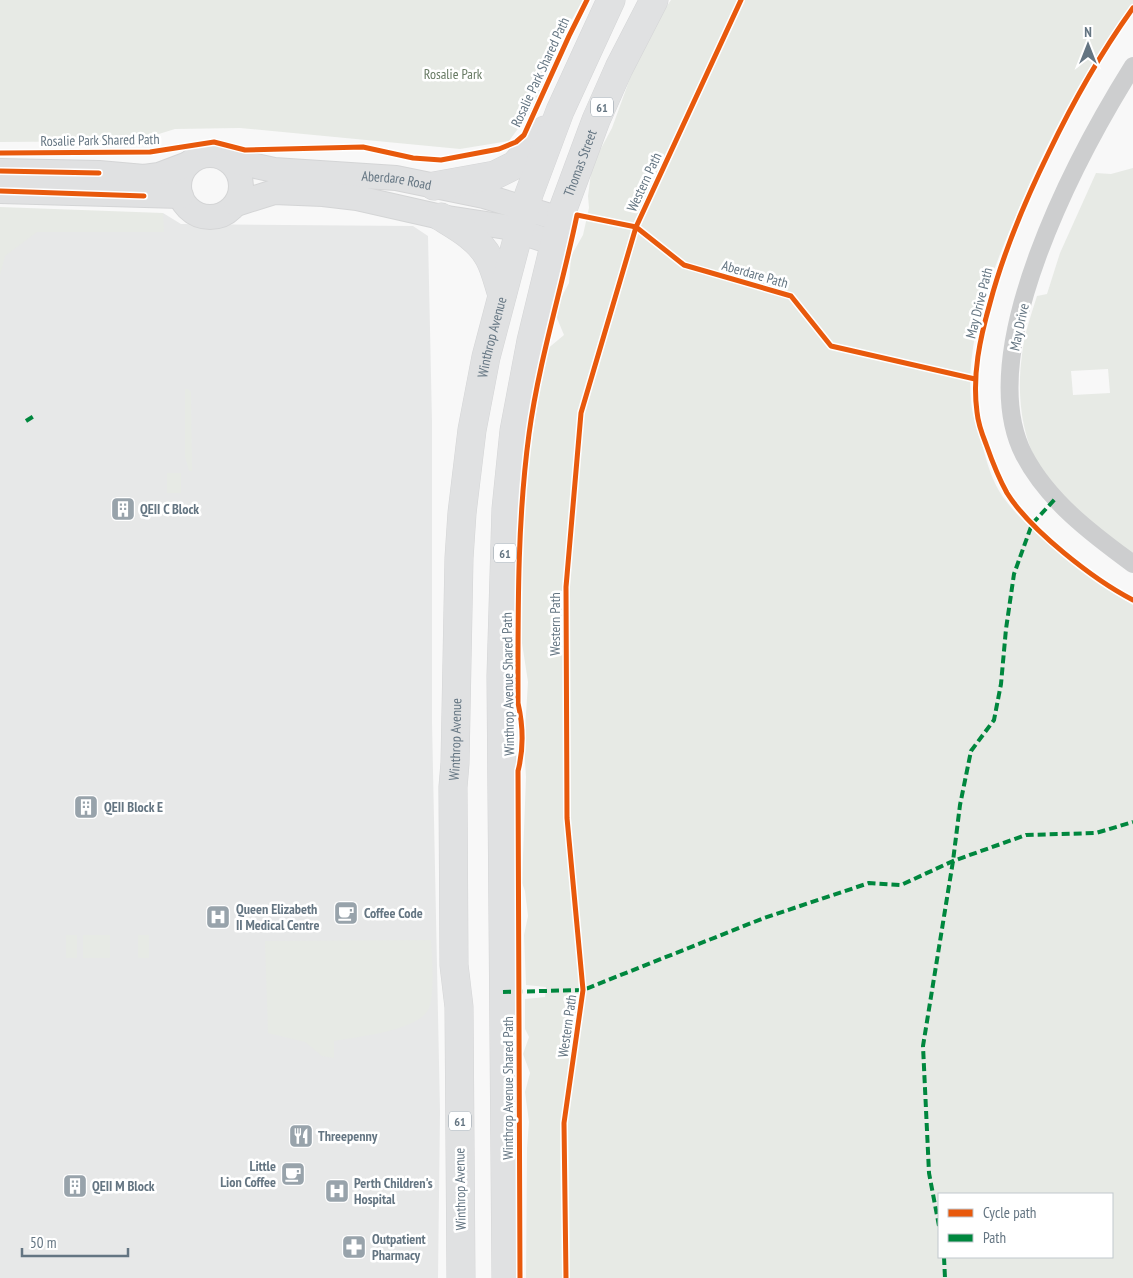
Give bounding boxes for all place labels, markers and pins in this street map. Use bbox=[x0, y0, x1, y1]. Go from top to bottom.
building icon: QEII C Block bbox=[110, 496, 136, 522]
place label: QEII C Block bbox=[140, 500, 199, 518]
building icon: QEII Block E bbox=[73, 794, 99, 820]
place label: QEII Block E bbox=[104, 798, 163, 816]
place label: Queen Elizabeth II Medical Centre bbox=[236, 900, 319, 934]
cafe icon: Coffee Code bbox=[333, 900, 359, 926]
hospital icon: Queen Elizabeth II Medical Centre bbox=[205, 904, 231, 930]
place label: Coffee Code bbox=[364, 904, 423, 922]
restaurant icon: Threepenny bbox=[288, 1123, 314, 1149]
place label: Threepenny bbox=[318, 1127, 378, 1145]
place label: Little Lion Coffee bbox=[220, 1157, 276, 1191]
cafe icon: Little Lion Coffee bbox=[280, 1161, 306, 1187]
building icon: QEII M Block bbox=[62, 1173, 88, 1199]
place label: Perth Children's Hospital bbox=[354, 1174, 433, 1208]
place label: QEII M Block bbox=[92, 1177, 155, 1195]
hospital icon: Perth Children's Hospital bbox=[324, 1178, 350, 1204]
place label: Outpatient Pharmacy bbox=[372, 1230, 426, 1264]
pharmacy icon: Outpatient Pharmacy bbox=[341, 1234, 367, 1260]

